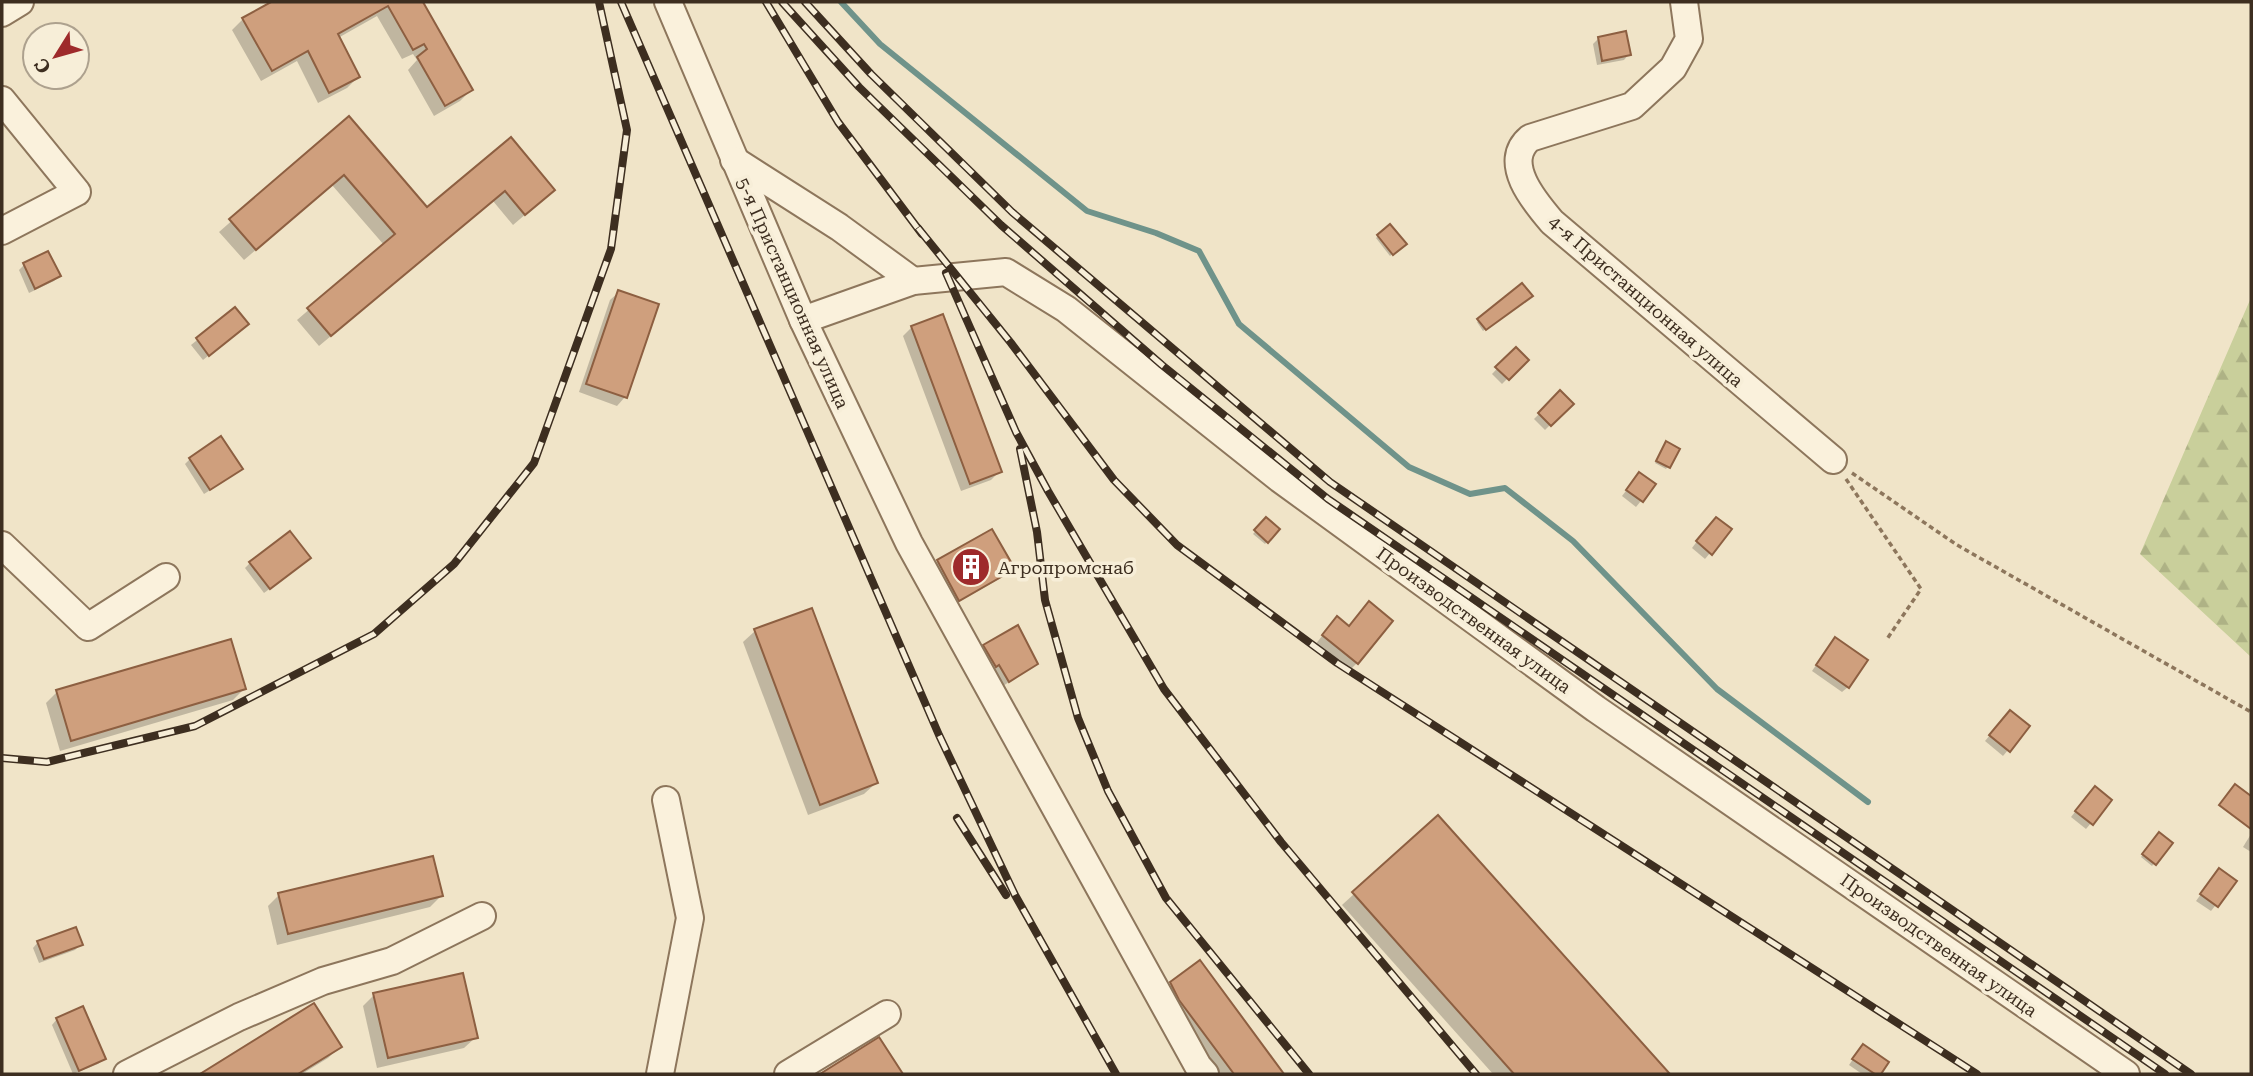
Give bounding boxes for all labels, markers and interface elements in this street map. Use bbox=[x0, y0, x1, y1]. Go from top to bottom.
north arrow bbox=[21, 21, 91, 91]
text: С bbox=[30, 54, 56, 78]
street label: 5-я Пристанционная улица bbox=[732, 174, 854, 412]
street label: 4-я Пристанционная улица bbox=[1545, 211, 1748, 391]
street label: Производственная улица bbox=[1373, 542, 1575, 698]
building icon: Агропромснаб bbox=[950, 546, 992, 588]
place label: Агропромснаб bbox=[998, 557, 1134, 578]
street label: Производственная улица bbox=[1837, 869, 2041, 1021]

